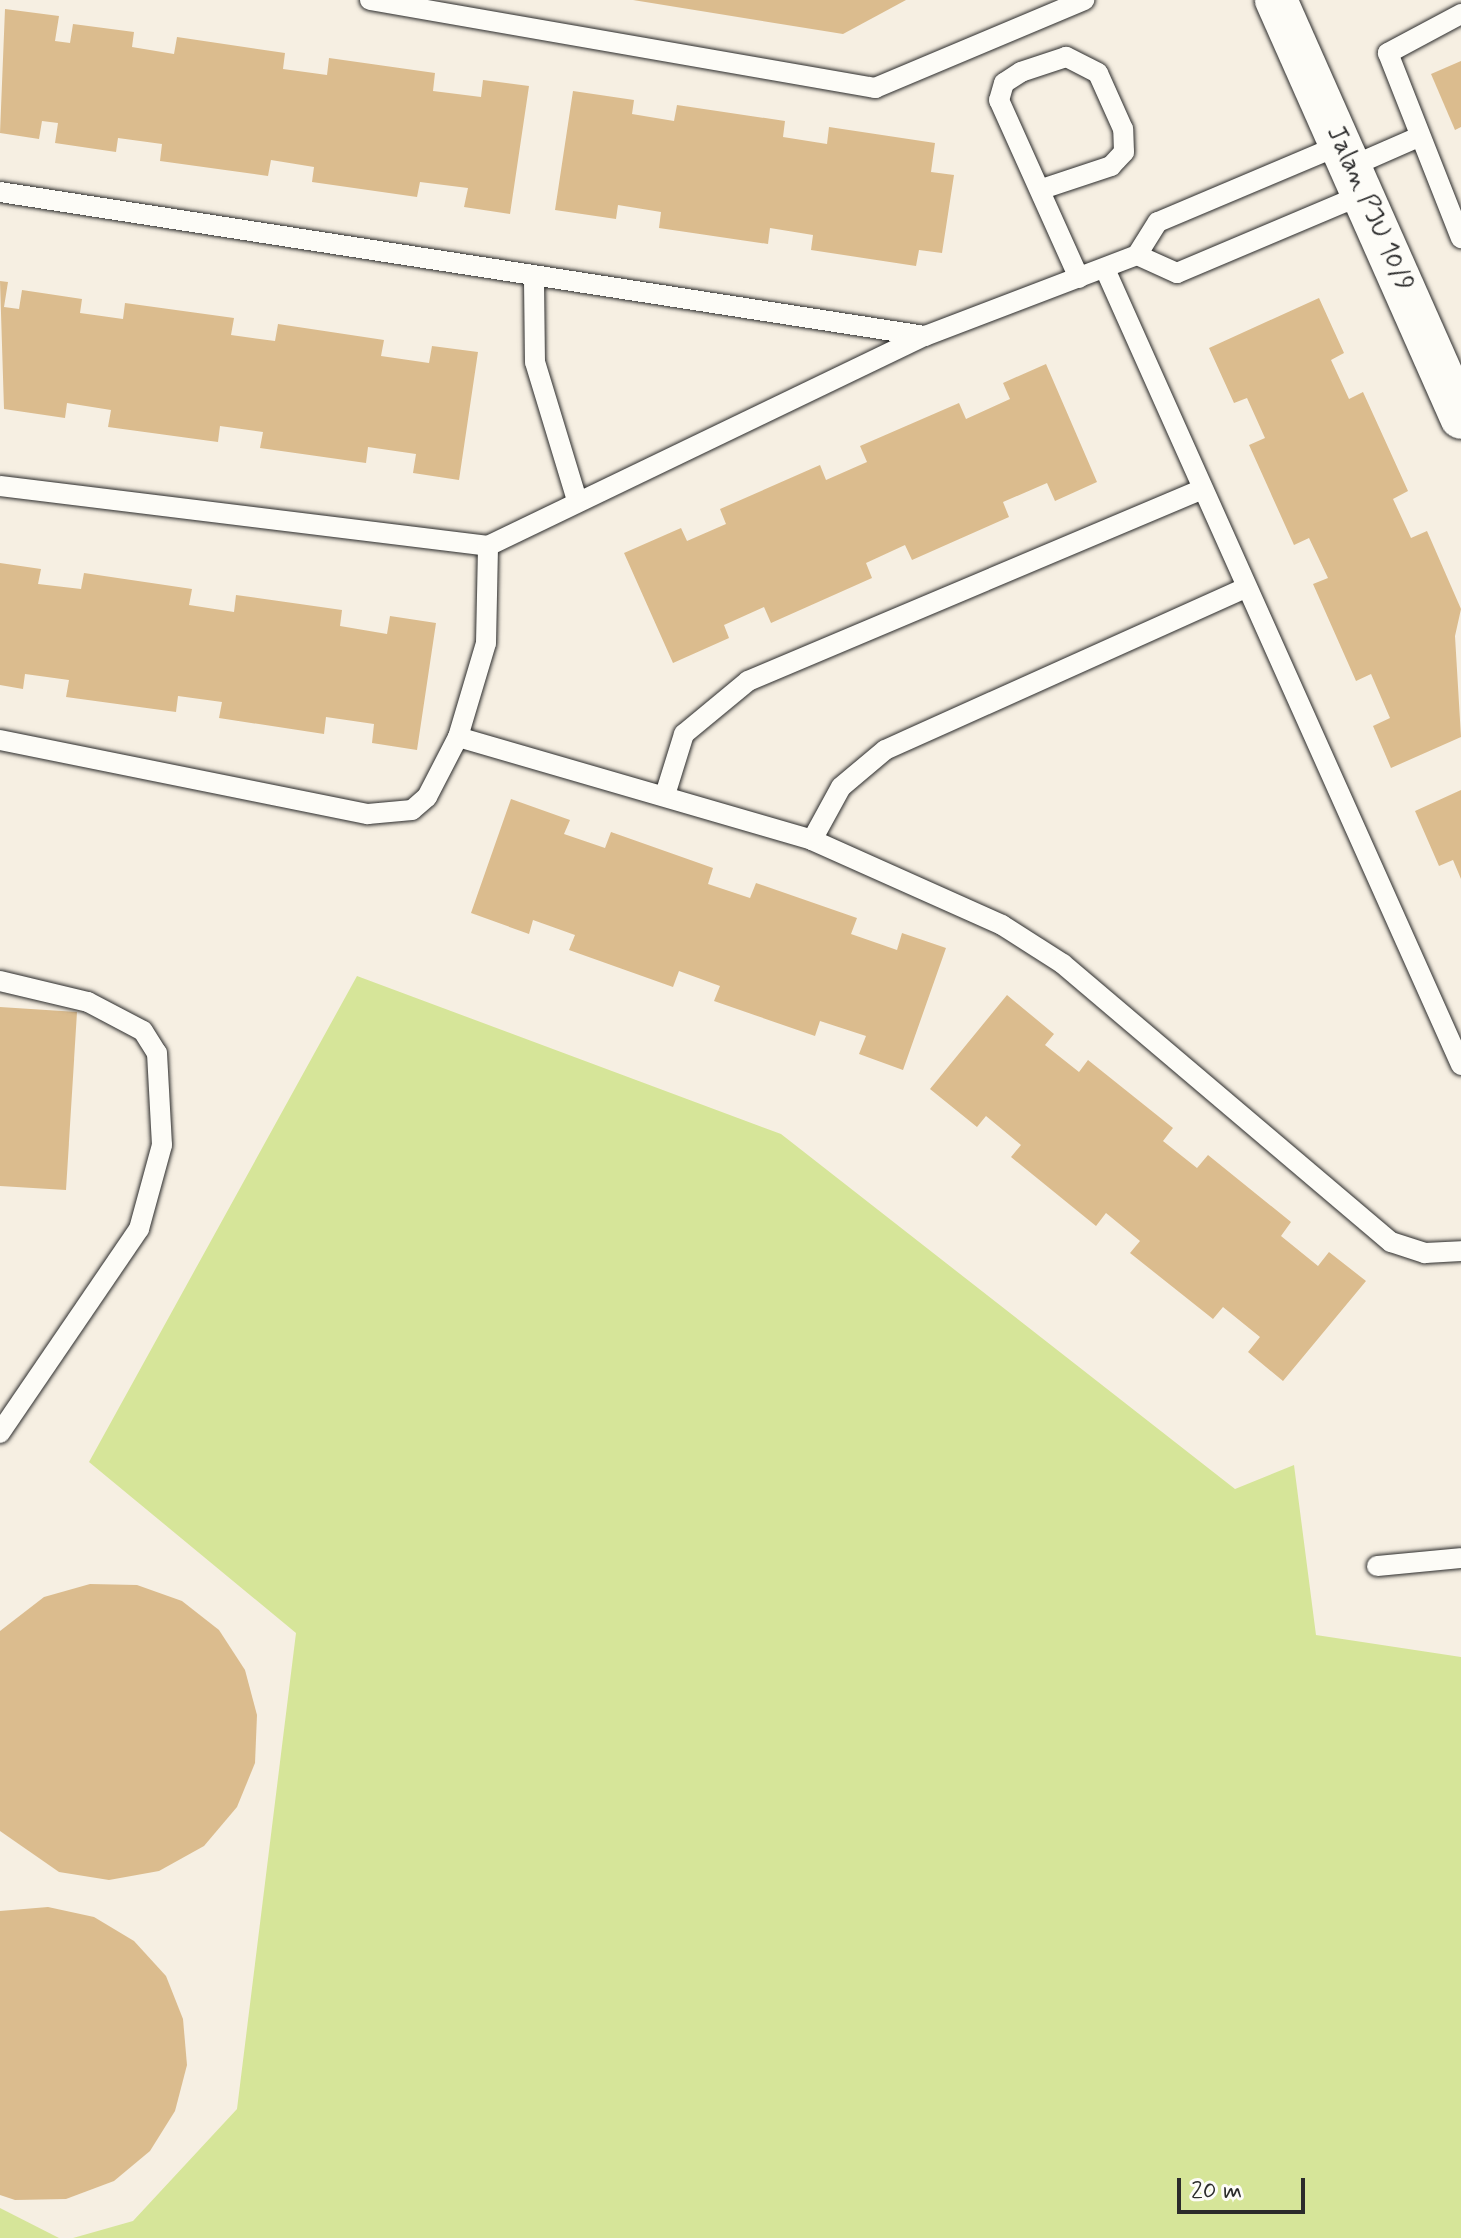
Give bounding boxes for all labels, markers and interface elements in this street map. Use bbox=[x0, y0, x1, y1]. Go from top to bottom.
street label: Jalan PJU 10/9 bbox=[1319, 121, 1419, 297]
scale bar bbox=[1181, 2162, 1309, 2212]
text: 20 m bbox=[1191, 2176, 1242, 2207]

